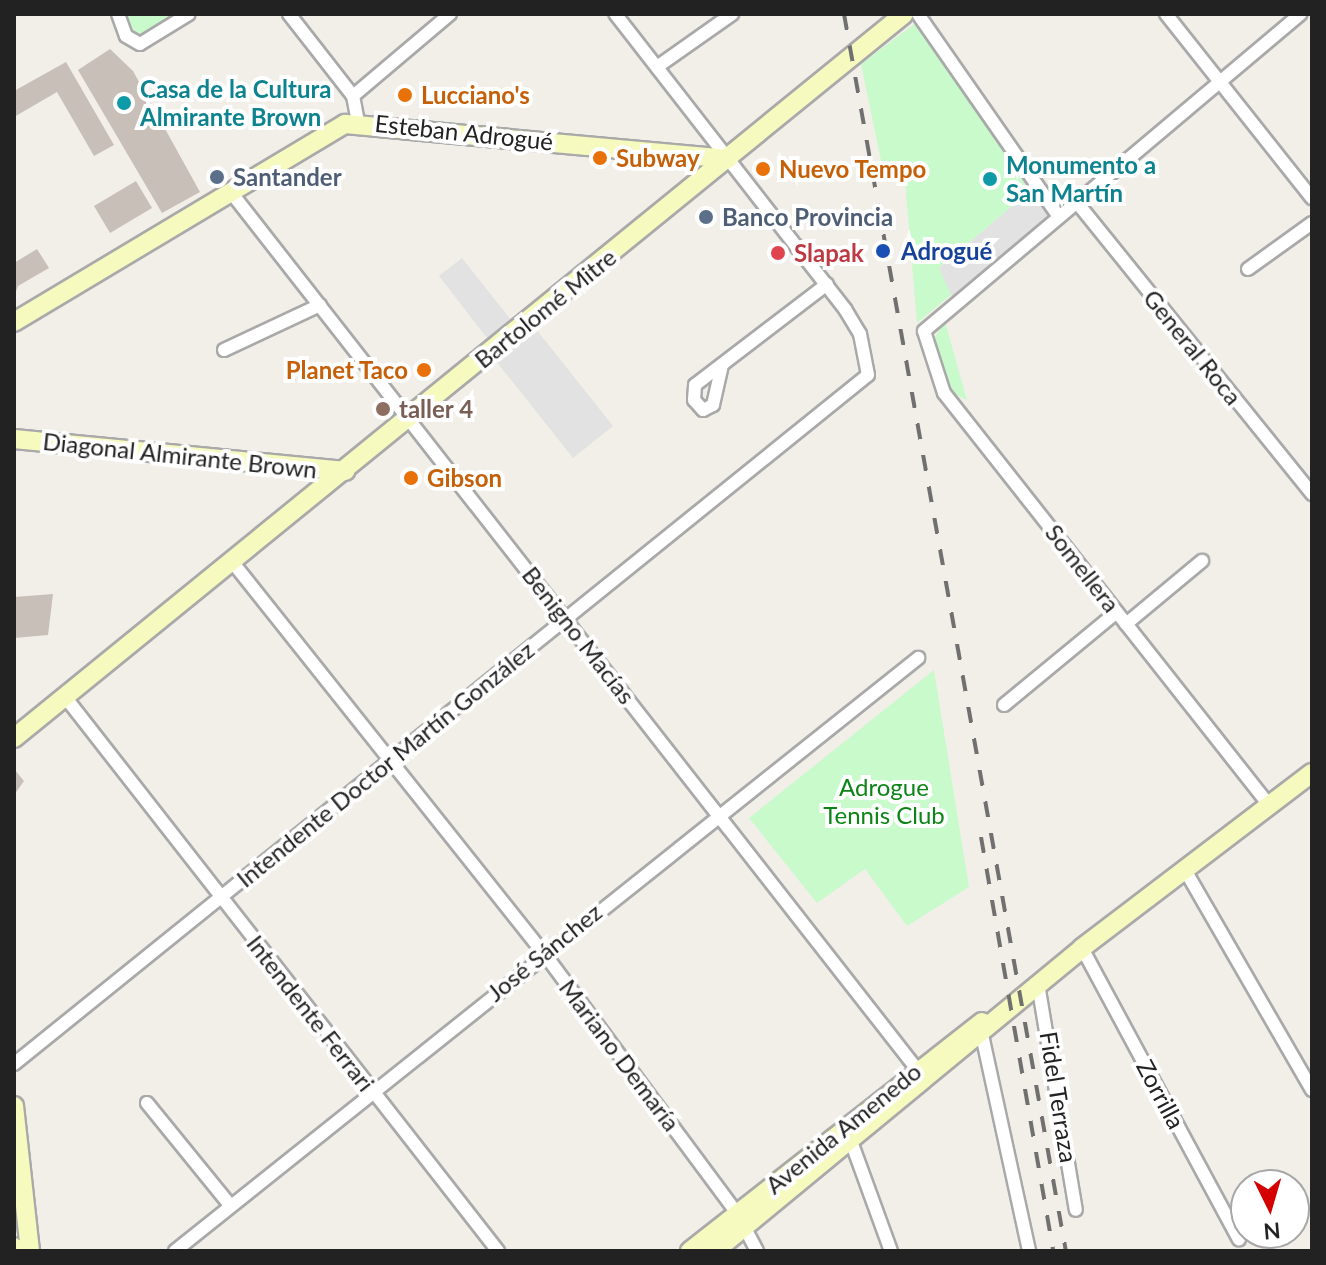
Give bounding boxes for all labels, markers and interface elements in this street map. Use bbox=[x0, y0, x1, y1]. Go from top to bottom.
place label: Casa de la Cultura Almirante Brown bbox=[140, 75, 332, 131]
place label: Lucciano's bbox=[421, 81, 530, 109]
marker: Lucciano's bbox=[396, 86, 414, 104]
marker: Casa de la Cultura Almirante Brown bbox=[115, 94, 133, 112]
street label: Esteban Adrogué bbox=[373, 108, 555, 156]
place label: Subway bbox=[616, 144, 700, 172]
marker: Subway bbox=[591, 149, 609, 167]
place label: Monumento a San Martín bbox=[1006, 151, 1156, 207]
place label: Nuevo Tempo bbox=[779, 155, 927, 183]
marker: Nuevo Tempo bbox=[754, 160, 772, 178]
place label: Santander bbox=[233, 163, 342, 191]
marker: Santander bbox=[208, 168, 226, 186]
marker: Monumento a San Martín bbox=[981, 170, 999, 188]
place label: Banco Provincia bbox=[722, 203, 893, 231]
marker: Banco Provincia bbox=[697, 208, 715, 226]
place label: Adrogué bbox=[901, 237, 992, 265]
place label: Slapak bbox=[794, 239, 864, 267]
marker: Adrogué bbox=[872, 240, 894, 262]
street label: Bartolomé Mitre bbox=[469, 242, 621, 374]
marker: Slapak bbox=[769, 244, 787, 262]
street label: General Roca bbox=[1138, 284, 1248, 410]
place label: Planet Taco bbox=[285, 356, 408, 384]
marker: Planet Taco bbox=[415, 361, 433, 379]
place label: taller 4 bbox=[399, 395, 474, 423]
marker: taller 4 bbox=[374, 400, 392, 418]
street label: Diagonal Almirante Brown bbox=[41, 426, 319, 484]
place label: Gibson bbox=[427, 464, 502, 492]
marker: Gibson bbox=[402, 469, 420, 487]
street label: Somellera bbox=[1040, 518, 1126, 618]
street label: Benigno Macías bbox=[516, 561, 642, 709]
street label: Intendente Doctor Martín González bbox=[230, 635, 540, 893]
park label: Adrogue Tennis Club bbox=[823, 773, 945, 829]
street label: José Sánchez bbox=[481, 897, 607, 1007]
street label: Intendente Ferrari bbox=[241, 929, 381, 1097]
street label: Mariano Demaría bbox=[554, 974, 686, 1136]
street label: Fidel Terraza bbox=[1034, 1029, 1084, 1165]
street label: Zorrilla bbox=[1131, 1055, 1191, 1133]
street label: Avenida Amenedo bbox=[759, 1056, 927, 1200]
north arrow bbox=[1230, 1169, 1310, 1249]
text: N bbox=[1262, 1217, 1282, 1246]

